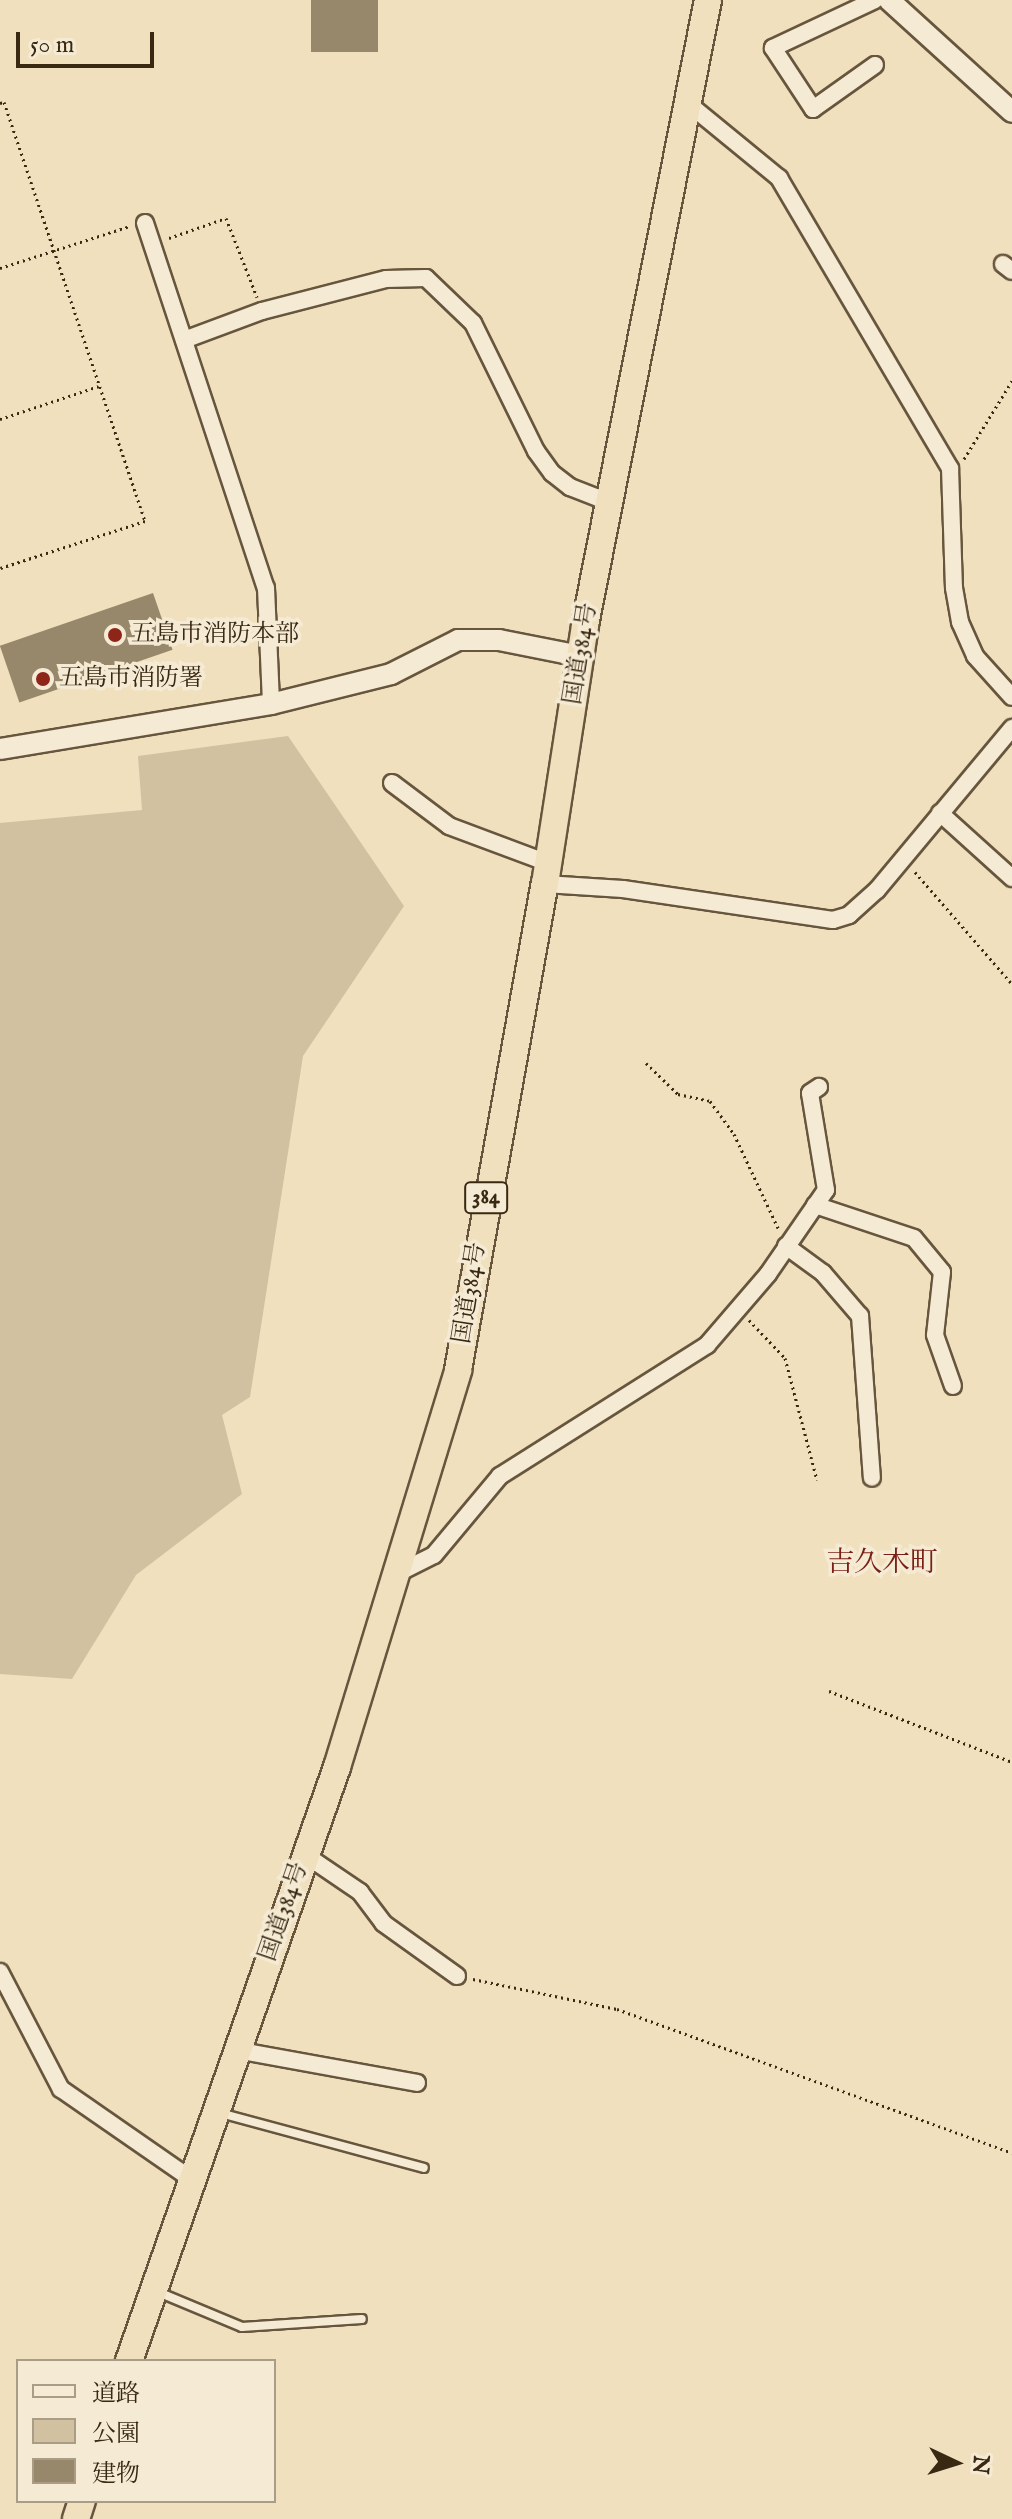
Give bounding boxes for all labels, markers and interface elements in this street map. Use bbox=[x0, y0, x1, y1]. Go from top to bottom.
scale bar bbox=[20, 16, 158, 66]
text: 50 m bbox=[30, 30, 74, 61]
street label: 国道384号 bbox=[559, 601, 603, 707]
place label: 五島市消防本部 bbox=[131, 621, 299, 649]
marker: 五島市消防本部 bbox=[106, 626, 124, 644]
place label: 五島市消防署 bbox=[59, 665, 203, 693]
marker: 五島市消防署 bbox=[34, 670, 52, 688]
road number: 384 bbox=[464, 1180, 508, 1216]
street label: 国道384号 bbox=[448, 1240, 492, 1346]
district label: 吉久木町 bbox=[826, 1547, 938, 1581]
street label: 国道384号 bbox=[254, 1859, 314, 1965]
legend bbox=[16, 2359, 276, 2503]
text: 道路 bbox=[92, 2379, 140, 2410]
text: 公園 bbox=[92, 2419, 140, 2450]
north arrow bbox=[916, 2423, 996, 2503]
text: N bbox=[965, 2454, 995, 2475]
text: 建物 bbox=[92, 2459, 140, 2490]

